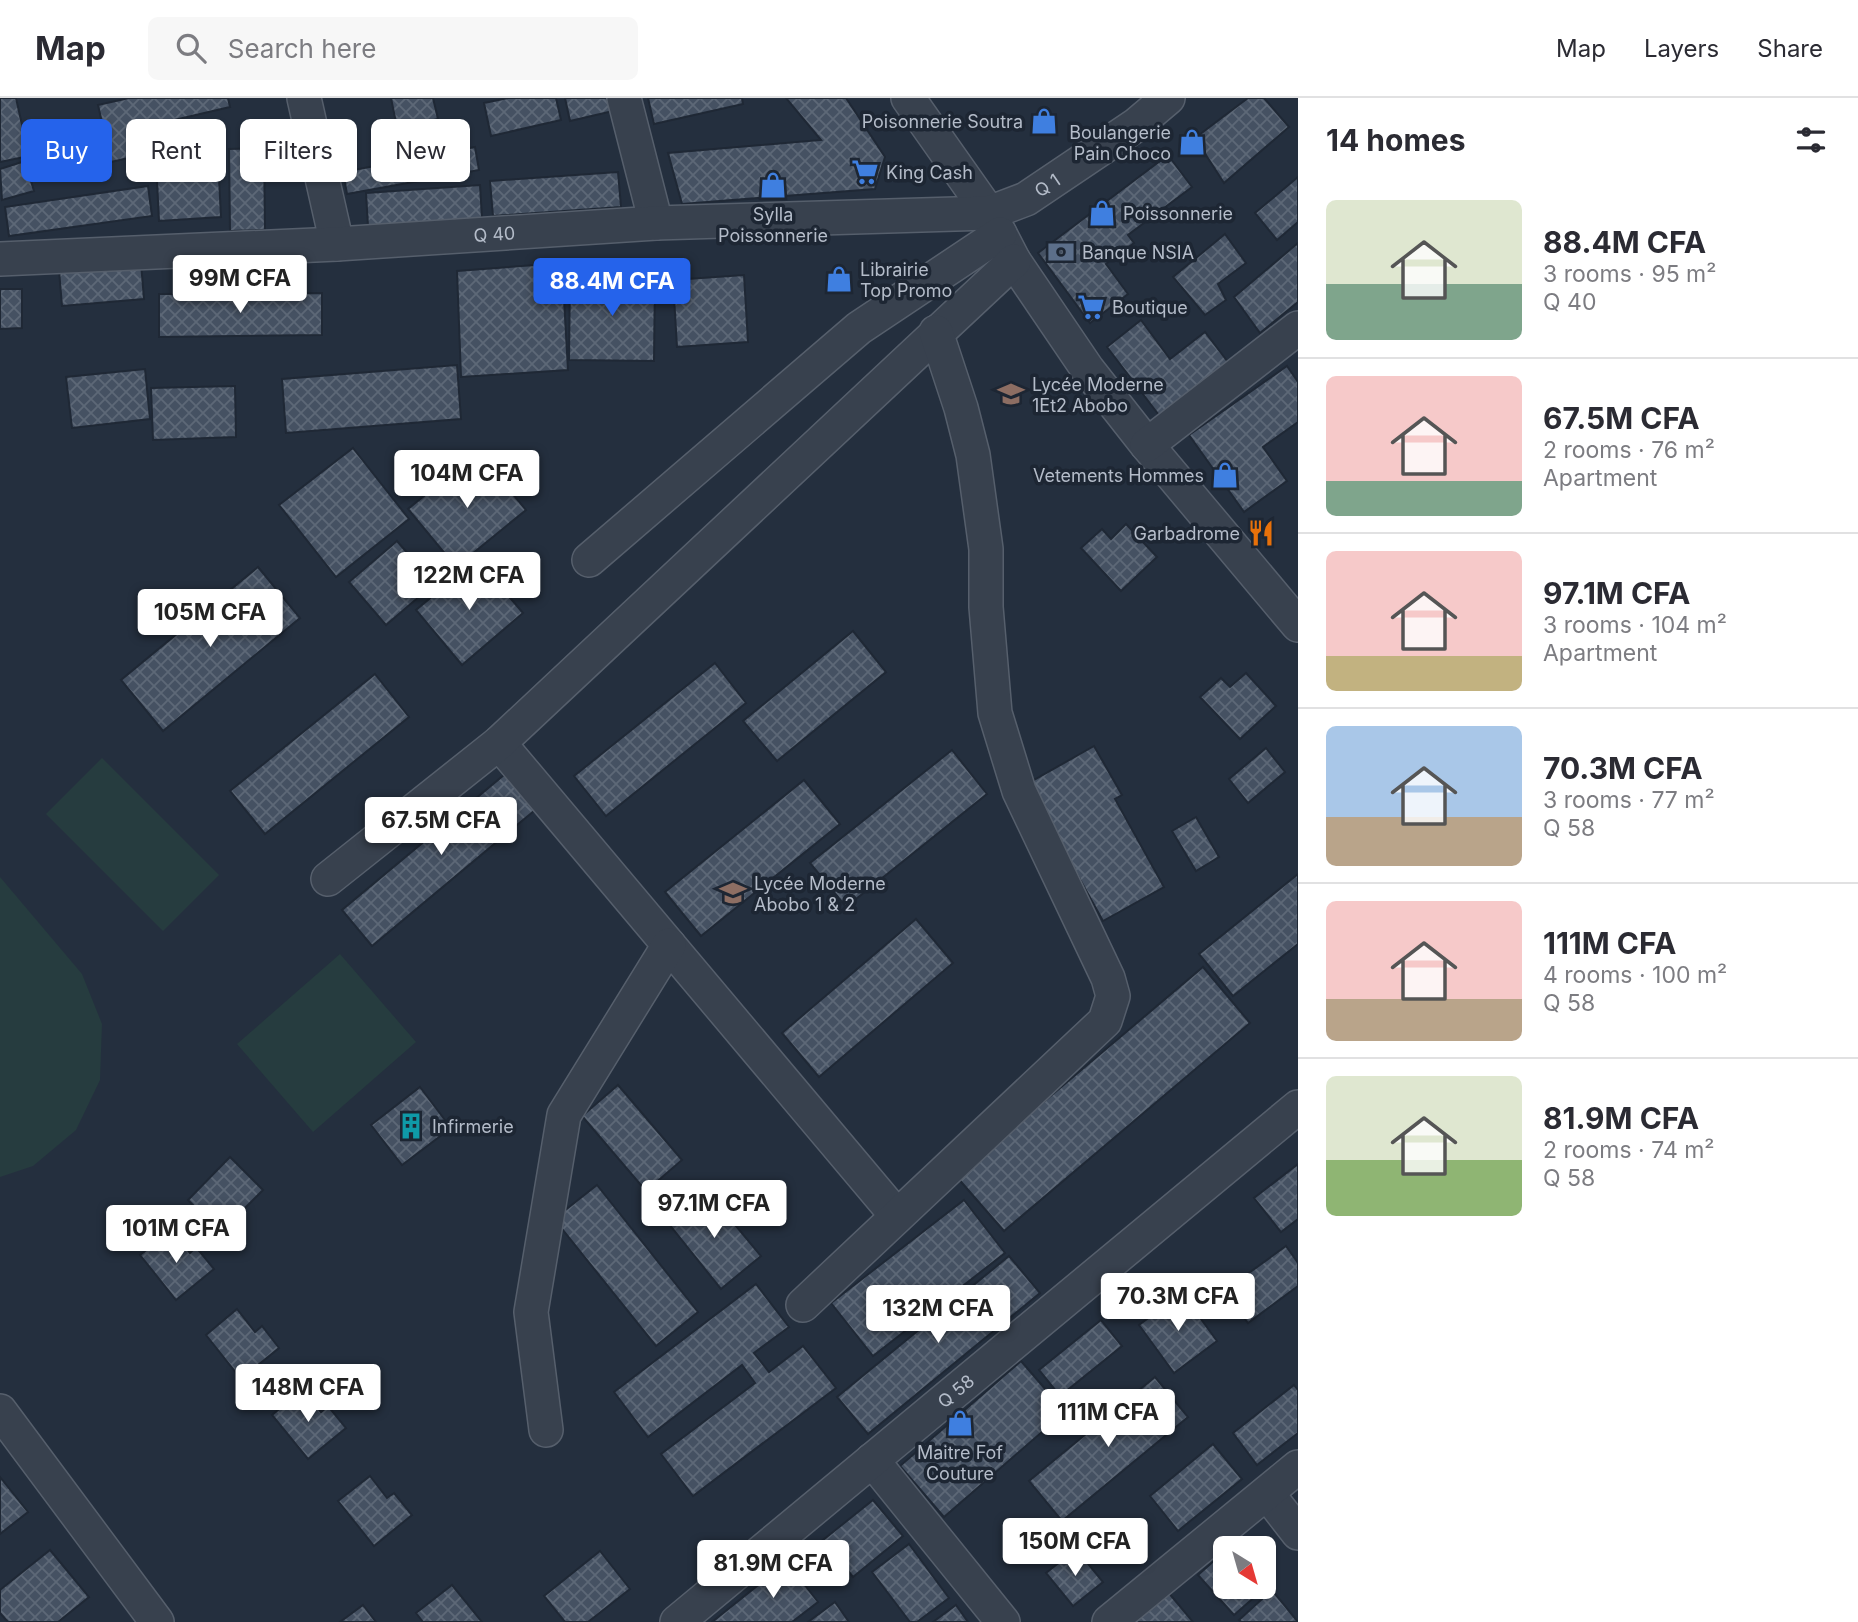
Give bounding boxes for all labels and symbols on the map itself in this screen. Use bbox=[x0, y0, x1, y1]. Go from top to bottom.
shop icon: Poisonnerie Soutra bbox=[1029, 106, 1059, 136]
place label: Poisonnerie Soutra bbox=[862, 111, 1023, 132]
place label: Boulangerie Pain Choco bbox=[1069, 122, 1171, 164]
shop icon: Boulangerie Pain Choco bbox=[1177, 127, 1207, 157]
supermarket icon: King Cash bbox=[850, 157, 880, 187]
place label: King Cash bbox=[886, 162, 973, 183]
street label: Q 1 bbox=[1030, 169, 1064, 201]
shop icon: Sylla Poissonnerie bbox=[758, 170, 788, 200]
shop icon: Poissonnerie bbox=[1087, 198, 1117, 228]
place label: Poissonnerie bbox=[1123, 203, 1233, 224]
place label: Sylla Poissonnerie bbox=[718, 204, 828, 246]
street label: Q 40 bbox=[473, 222, 516, 245]
bank icon: Banque NSIA bbox=[1046, 237, 1076, 267]
place label: Banque NSIA bbox=[1082, 242, 1194, 263]
pin: 99M CFA bbox=[175, 256, 305, 315]
pin: 88.4M CFA bbox=[532, 258, 692, 318]
place label: Librairie Top Promo bbox=[860, 259, 952, 301]
shop icon: Librairie Top Promo bbox=[824, 264, 854, 294]
supermarket icon: Boutique bbox=[1076, 292, 1106, 322]
place label: Boutique bbox=[1112, 297, 1188, 318]
place label: Lycée Moderne 1Et2 Abobo bbox=[1032, 374, 1164, 416]
school or university icon: Lycée Moderne 1Et2 Abobo bbox=[996, 379, 1026, 409]
pin: 104M CFA bbox=[395, 450, 539, 510]
shop icon: Vetements Hommes bbox=[1210, 460, 1240, 490]
place label: Vetements Hommes bbox=[1033, 465, 1204, 486]
restaurant icon: Garbadrome bbox=[1246, 518, 1276, 548]
place label: Garbadrome bbox=[1134, 523, 1240, 544]
pin: 122M CFA bbox=[397, 552, 541, 612]
pin: 105M CFA bbox=[138, 589, 282, 649]
pin: 67.5M CFA bbox=[361, 798, 521, 857]
place label: Lycée Moderne Abobo 1 & 2 bbox=[754, 873, 886, 915]
school or university icon: Lycée Moderne Abobo 1 & 2 bbox=[718, 878, 748, 908]
building icon: Infirmerie bbox=[396, 1111, 426, 1141]
place label: Infirmerie bbox=[432, 1116, 514, 1137]
pin: 97.1M CFA bbox=[634, 1180, 794, 1240]
pin: 101M CFA bbox=[104, 1206, 248, 1265]
pin: 70.3M CFA bbox=[1098, 1274, 1258, 1333]
pin: 132M CFA bbox=[866, 1286, 1010, 1345]
pin: 148M CFA bbox=[236, 1364, 380, 1424]
street label: Q 58 bbox=[933, 1370, 978, 1412]
pin: 111M CFA bbox=[1036, 1390, 1180, 1449]
shop icon: Maitre Fof Couture bbox=[945, 1408, 975, 1438]
place label: Maitre Fof Couture bbox=[917, 1442, 1003, 1484]
pin: 150M CFA bbox=[1003, 1518, 1147, 1578]
north arrow bbox=[1213, 1536, 1276, 1600]
pin: 81.9M CFA bbox=[693, 1540, 853, 1600]

